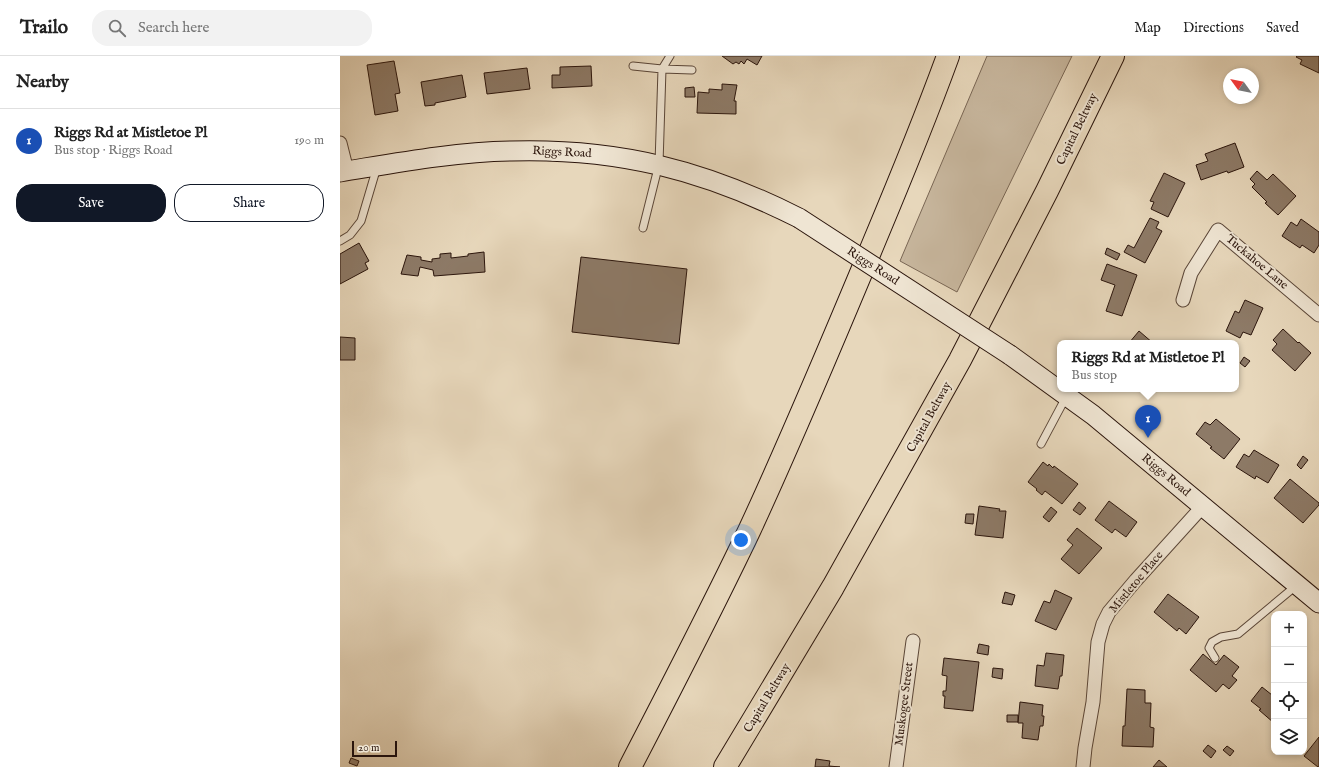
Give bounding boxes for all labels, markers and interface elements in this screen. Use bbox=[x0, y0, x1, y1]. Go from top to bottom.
search box bbox=[92, 10, 372, 46]
text: Trailo bbox=[20, 16, 68, 40]
icon: search bbox=[106, 17, 128, 39]
text: Search here bbox=[138, 18, 209, 37]
text: Map bbox=[1134, 19, 1161, 37]
text: Directions bbox=[1183, 19, 1244, 37]
text: Saved bbox=[1266, 19, 1299, 37]
north arrow bbox=[1223, 68, 1259, 104]
text: Nearby bbox=[16, 72, 69, 93]
street label: Capital Beltway bbox=[1053, 90, 1102, 168]
text: Riggs Rd at Mistletoe Pl bbox=[54, 123, 207, 142]
text: 1 bbox=[27, 132, 31, 149]
text: 190 m bbox=[294, 132, 324, 149]
text: Bus stop · Riggs Road bbox=[54, 142, 173, 159]
street label: Riggs Road bbox=[532, 143, 593, 161]
button: Save bbox=[16, 184, 166, 222]
button: Share bbox=[174, 184, 324, 222]
street label: Tuckahoe Lane bbox=[1223, 231, 1292, 293]
street label: Riggs Road bbox=[844, 244, 902, 289]
popup bbox=[1057, 340, 1239, 392]
text: Riggs Rd at Mistletoe Pl bbox=[1071, 348, 1225, 367]
text: Bus stop bbox=[1071, 367, 1117, 384]
street label: Capital Beltway bbox=[903, 379, 955, 455]
pin: 1 bbox=[1135, 405, 1161, 438]
street label: Riggs Road bbox=[1138, 450, 1194, 500]
your location bbox=[731, 530, 751, 550]
street label: Mistletoe Place bbox=[1106, 548, 1167, 616]
map controls bbox=[1271, 611, 1307, 755]
button: + bbox=[1271, 611, 1307, 647]
button: − bbox=[1271, 647, 1307, 683]
street label: Capital Beltway bbox=[740, 660, 794, 736]
street label: Muskogee Street bbox=[891, 661, 917, 747]
button: locate bbox=[1271, 683, 1307, 719]
button: layers bbox=[1271, 719, 1307, 755]
scale bar bbox=[352, 739, 397, 758]
text: 20 m bbox=[358, 741, 379, 755]

